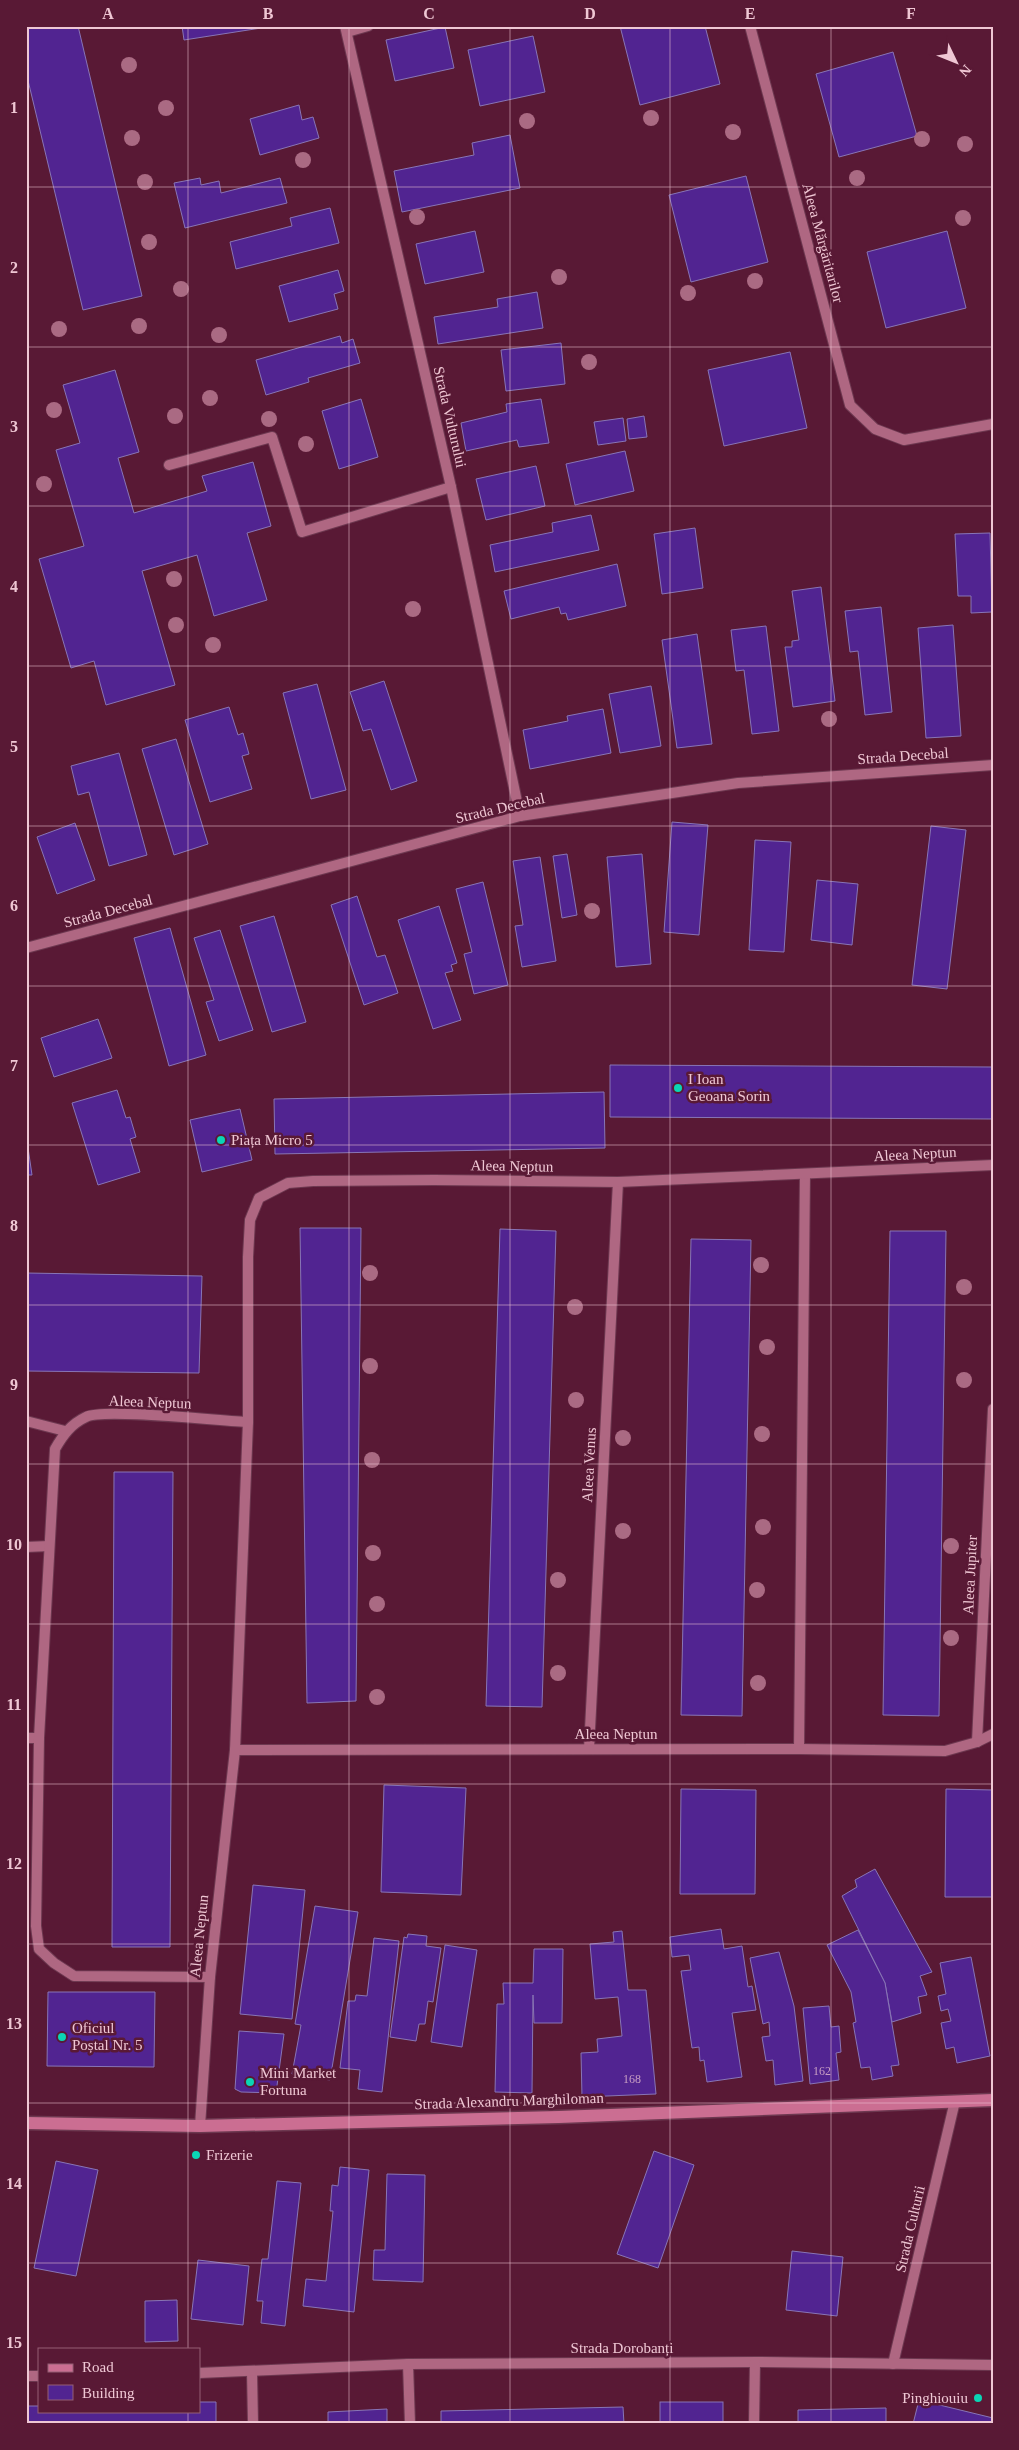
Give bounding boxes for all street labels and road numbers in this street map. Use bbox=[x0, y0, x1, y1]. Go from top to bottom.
street label: Aleea Mărgăritarilor bbox=[799, 181, 847, 305]
street label: Strada Vulturului bbox=[431, 365, 469, 469]
street label: Strada Decebal bbox=[857, 745, 949, 767]
street label: Strada Decebal bbox=[454, 790, 546, 826]
street label: Strada Decebal bbox=[62, 891, 154, 931]
street label: Aleea Neptun bbox=[873, 1144, 957, 1164]
street label: Aleea Neptun bbox=[470, 1157, 554, 1175]
street label: Aleea Neptun bbox=[108, 1393, 192, 1411]
street label: Aleea Venus bbox=[579, 1427, 599, 1503]
street label: Aleea Jupiter bbox=[960, 1535, 980, 1615]
street label: Aleea Neptun bbox=[575, 1726, 658, 1742]
street label: Aleea Neptun bbox=[187, 1893, 211, 1978]
street label: Strada Alexandru Marghiloman bbox=[414, 2090, 605, 2112]
street label: Strada Culturii bbox=[892, 2184, 928, 2274]
street label: Strada Dorobanți bbox=[571, 2340, 673, 2357]

